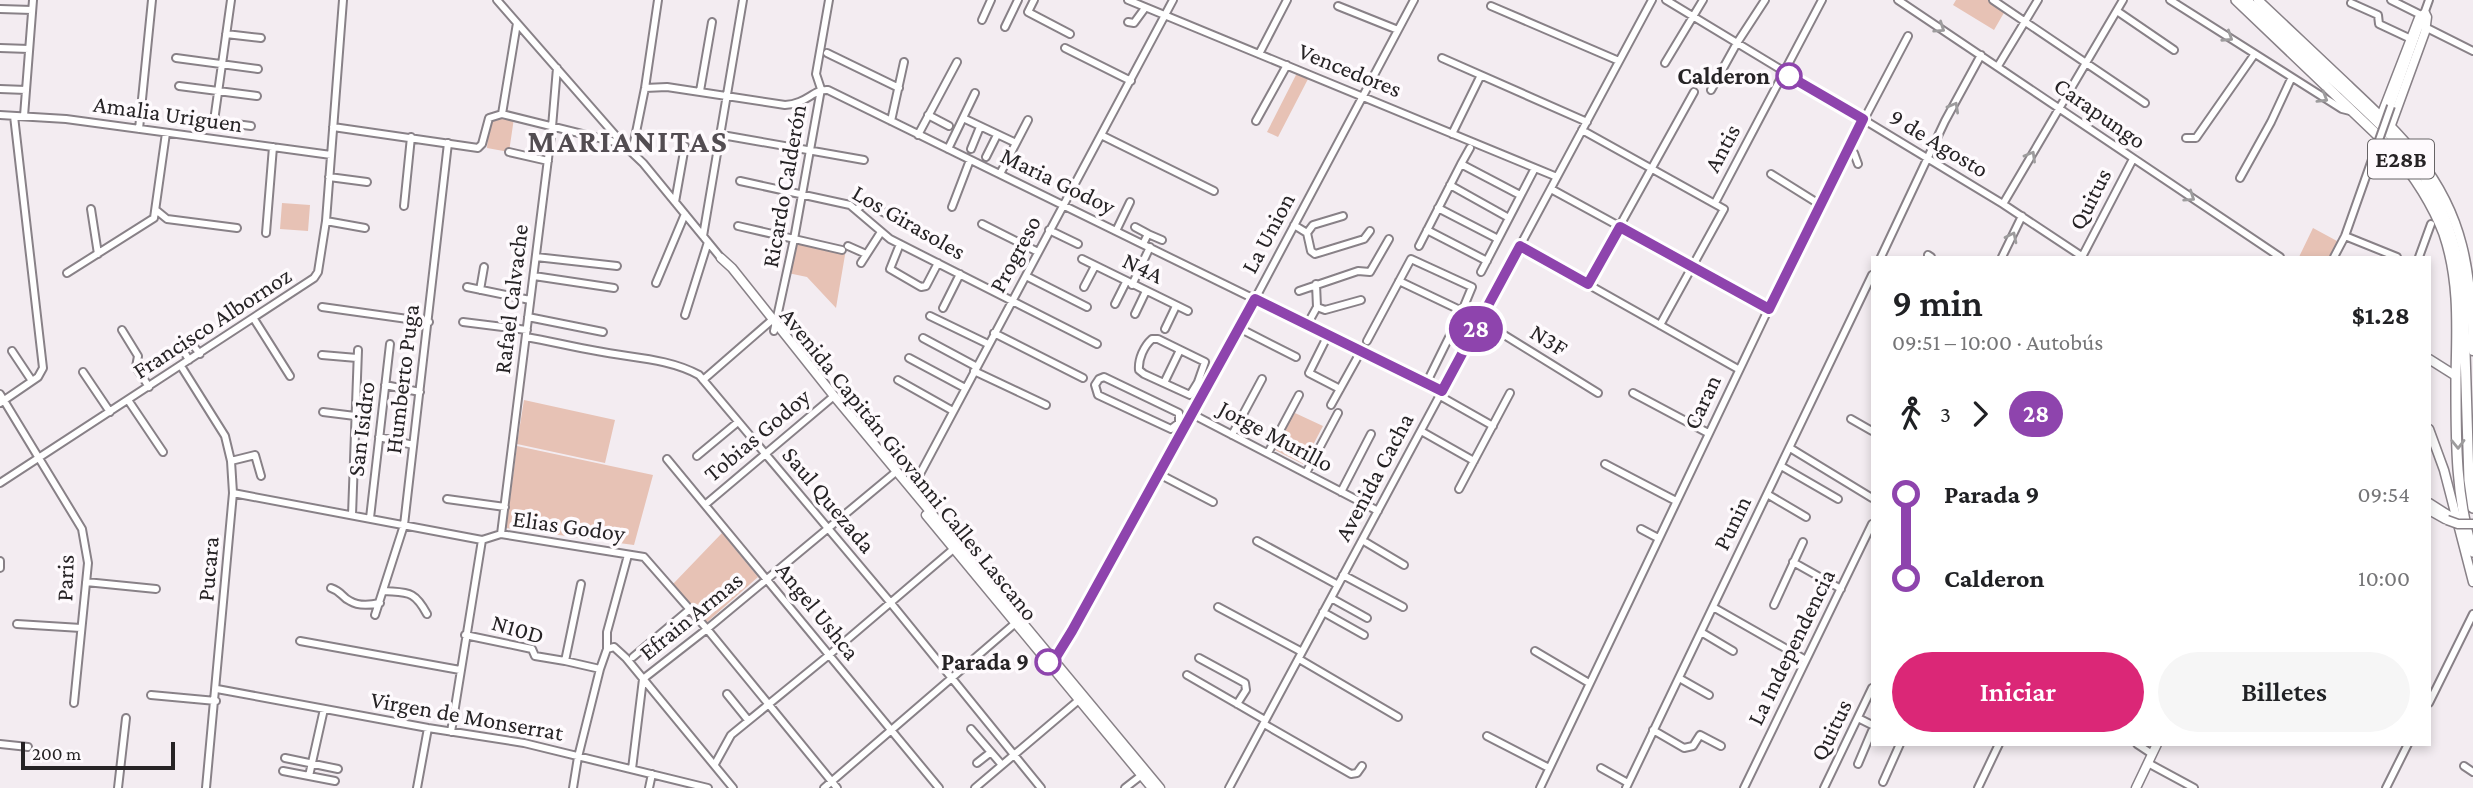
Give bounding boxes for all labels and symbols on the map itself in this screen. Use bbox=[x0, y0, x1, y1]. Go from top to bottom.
one-way arrow bbox=[1932, 19, 1945, 32]
one-way arrow bbox=[2220, 29, 2233, 42]
street label: Vencedores bbox=[1295, 37, 1406, 102]
place label: Calderon bbox=[1677, 62, 1770, 89]
marker: Calderon bbox=[1776, 63, 1802, 89]
street label: Carapungo bbox=[2049, 71, 2151, 154]
one-way arrow bbox=[2315, 89, 2328, 102]
street label: Amalia Uriguen bbox=[92, 90, 245, 137]
one-way arrow bbox=[1946, 101, 1959, 114]
street label: Ricardo Calderón bbox=[756, 102, 811, 270]
street label: 9 de Agosto bbox=[1885, 103, 1994, 183]
street label: Antis bbox=[1698, 119, 1745, 176]
district label: MARIANITAS bbox=[527, 123, 729, 159]
road number: E28B bbox=[2368, 140, 2434, 178]
street label: Maria Godoy bbox=[997, 141, 1121, 220]
one-way arrow bbox=[2023, 151, 2036, 164]
street label: Quitus bbox=[2063, 164, 2116, 234]
street label: Los Girasoles bbox=[848, 178, 971, 265]
street label: La Union bbox=[1235, 188, 1300, 278]
one-way arrow bbox=[2182, 189, 2195, 202]
street label: Progreso bbox=[983, 211, 1046, 297]
street label: Rafael Calvache bbox=[488, 223, 533, 375]
one-way arrow bbox=[2003, 232, 2017, 244]
street label: N4A bbox=[1119, 246, 1168, 289]
street label: Francisco Albornoz bbox=[127, 261, 296, 384]
street label: Humberto Puga bbox=[379, 302, 424, 455]
street label: Avenida Capitán Giovanni Calles Lascano bbox=[775, 302, 1044, 626]
line badge: 28 bbox=[1444, 306, 1508, 352]
street label: N3F bbox=[1526, 318, 1573, 361]
street label: Caran bbox=[1677, 370, 1726, 433]
street label: San Isidro bbox=[341, 380, 380, 478]
street label: Tobias Godoy bbox=[698, 382, 816, 487]
street label: Jorge Murillo bbox=[1213, 393, 1338, 477]
street label: Avenida Cacha bbox=[1329, 408, 1419, 545]
one-way arrow bbox=[2450, 439, 2465, 450]
street label: Saul Quezada bbox=[777, 441, 882, 558]
street label: Punin bbox=[1707, 491, 1756, 554]
street label: Elias Godoy bbox=[511, 504, 628, 547]
street label: Pucara bbox=[191, 535, 224, 603]
street label: Paris bbox=[50, 554, 79, 602]
street label: Angel Ushca bbox=[771, 556, 866, 665]
street label: La Independencia bbox=[1741, 564, 1840, 729]
street label: Efrain Armas bbox=[634, 566, 748, 665]
street label: N10D bbox=[489, 608, 547, 649]
place label: Parada 9 bbox=[941, 648, 1029, 675]
marker: Parada 9 bbox=[1035, 649, 1061, 675]
street label: Virgen de Monserrat bbox=[369, 685, 567, 746]
street label: Quitus bbox=[1804, 695, 1857, 765]
scale bar bbox=[21, 739, 175, 771]

